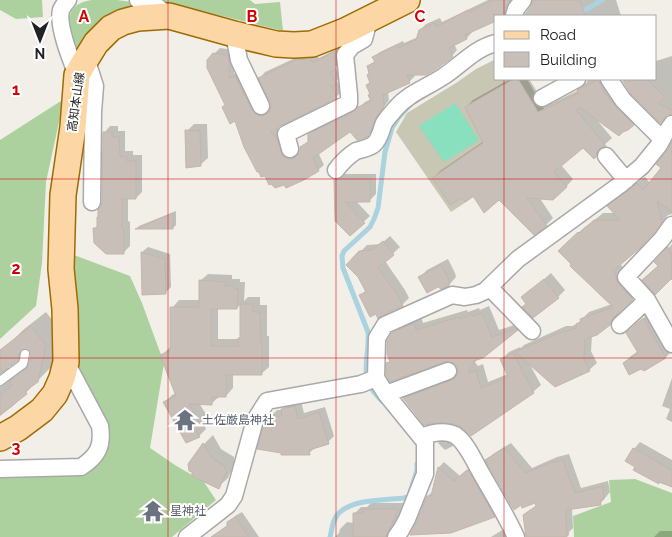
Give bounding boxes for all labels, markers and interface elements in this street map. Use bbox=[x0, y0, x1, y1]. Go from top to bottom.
text: A bbox=[79, 7, 90, 26]
text: B bbox=[247, 7, 258, 26]
text: C bbox=[415, 7, 426, 26]
north arrow bbox=[15, 15, 65, 65]
legend bbox=[494, 15, 657, 80]
text: Road bbox=[540, 26, 576, 44]
text: N bbox=[35, 45, 45, 61]
text: Building bbox=[540, 51, 597, 69]
street label: 高知本山線 bbox=[65, 71, 87, 133]
text: 1 bbox=[12, 80, 20, 99]
text: 2 bbox=[11, 259, 21, 278]
temple icon: 土佐厳島神社 bbox=[172, 407, 198, 433]
place label: 土佐厳島神社 bbox=[202, 413, 274, 427]
text: 3 bbox=[12, 438, 21, 457]
temple icon: 星神社 bbox=[140, 498, 166, 524]
place label: 星神社 bbox=[170, 504, 206, 518]

